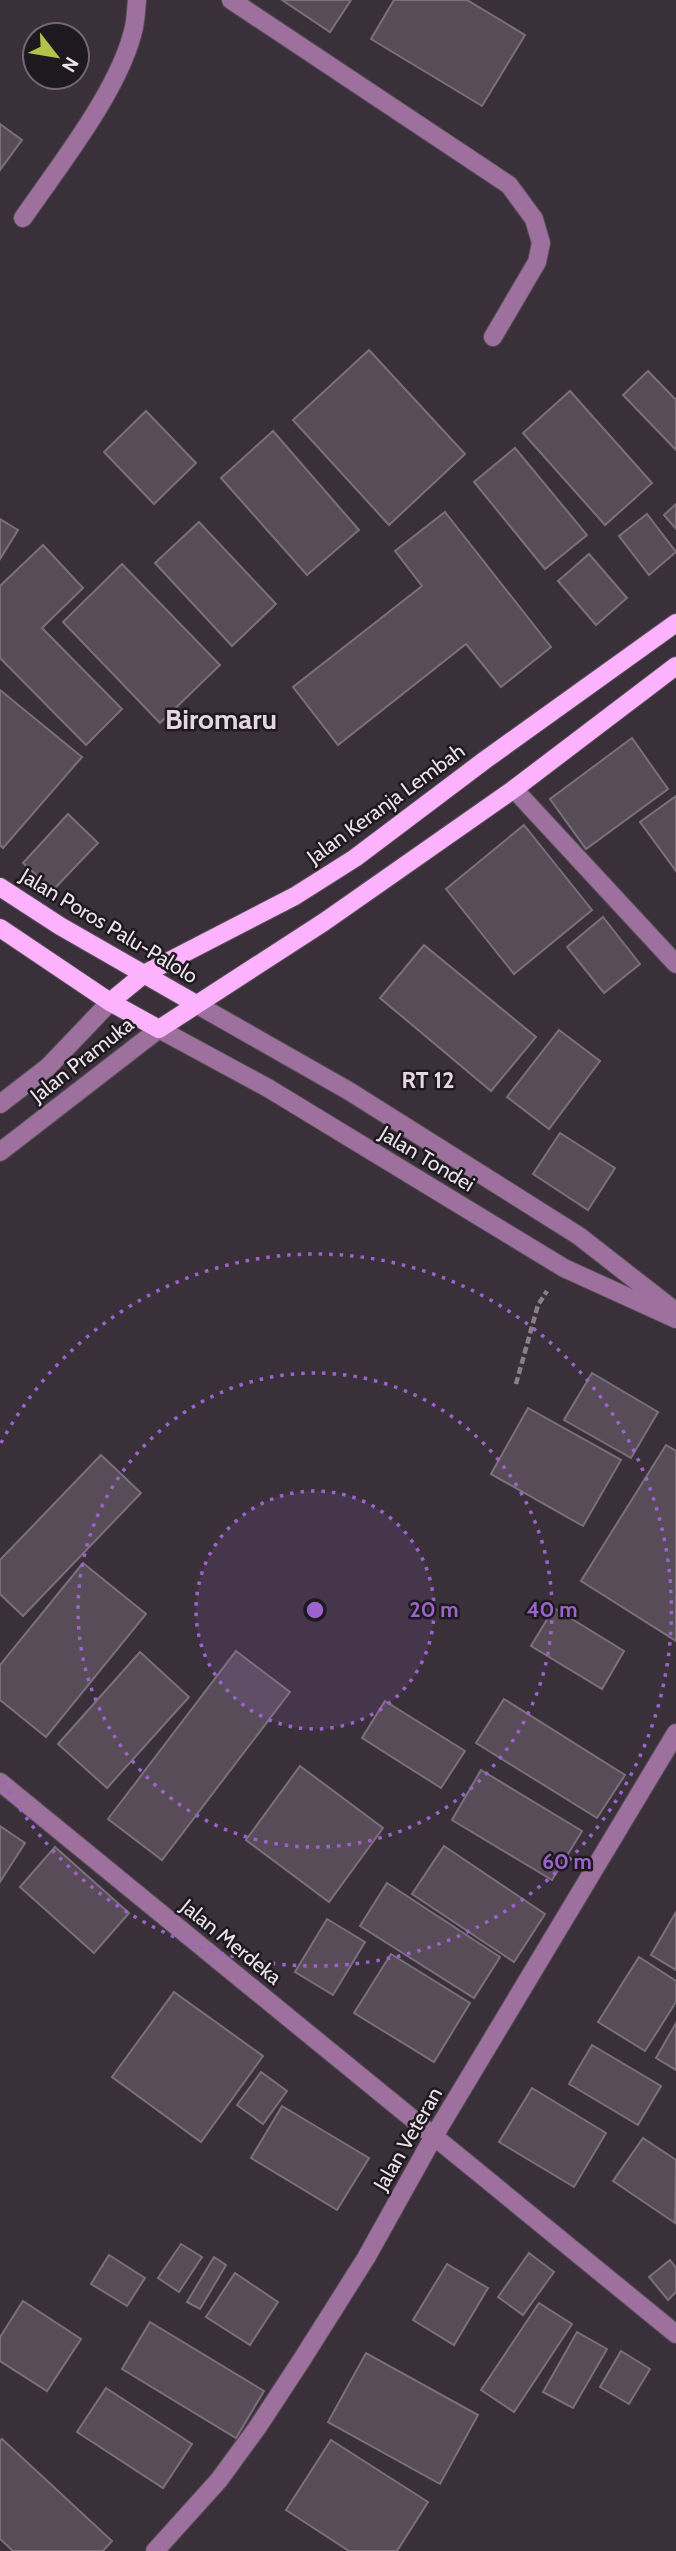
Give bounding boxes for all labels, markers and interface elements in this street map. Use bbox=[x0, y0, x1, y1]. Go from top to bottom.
north arrow bbox=[21, 21, 91, 91]
text: N bbox=[57, 53, 83, 76]
district label: Biromaru bbox=[165, 702, 277, 736]
street label: Jalan Keranja Lembah bbox=[301, 738, 470, 871]
street label: Jalan Poros Palu-Palolo bbox=[15, 862, 203, 988]
street label: Jalan Pramuka bbox=[24, 1012, 138, 1108]
district label: RT 12 bbox=[402, 1066, 454, 1094]
street label: Jalan Tondei bbox=[374, 1120, 479, 1197]
text: 20 m bbox=[410, 1597, 458, 1622]
text: 40 m bbox=[527, 1597, 577, 1622]
centre of rings bbox=[303, 1598, 327, 1622]
text: 60 m bbox=[542, 1849, 592, 1874]
street label: Jalan Merdeka bbox=[175, 1893, 287, 1990]
street label: Jalan Veteran bbox=[367, 2083, 447, 2196]

